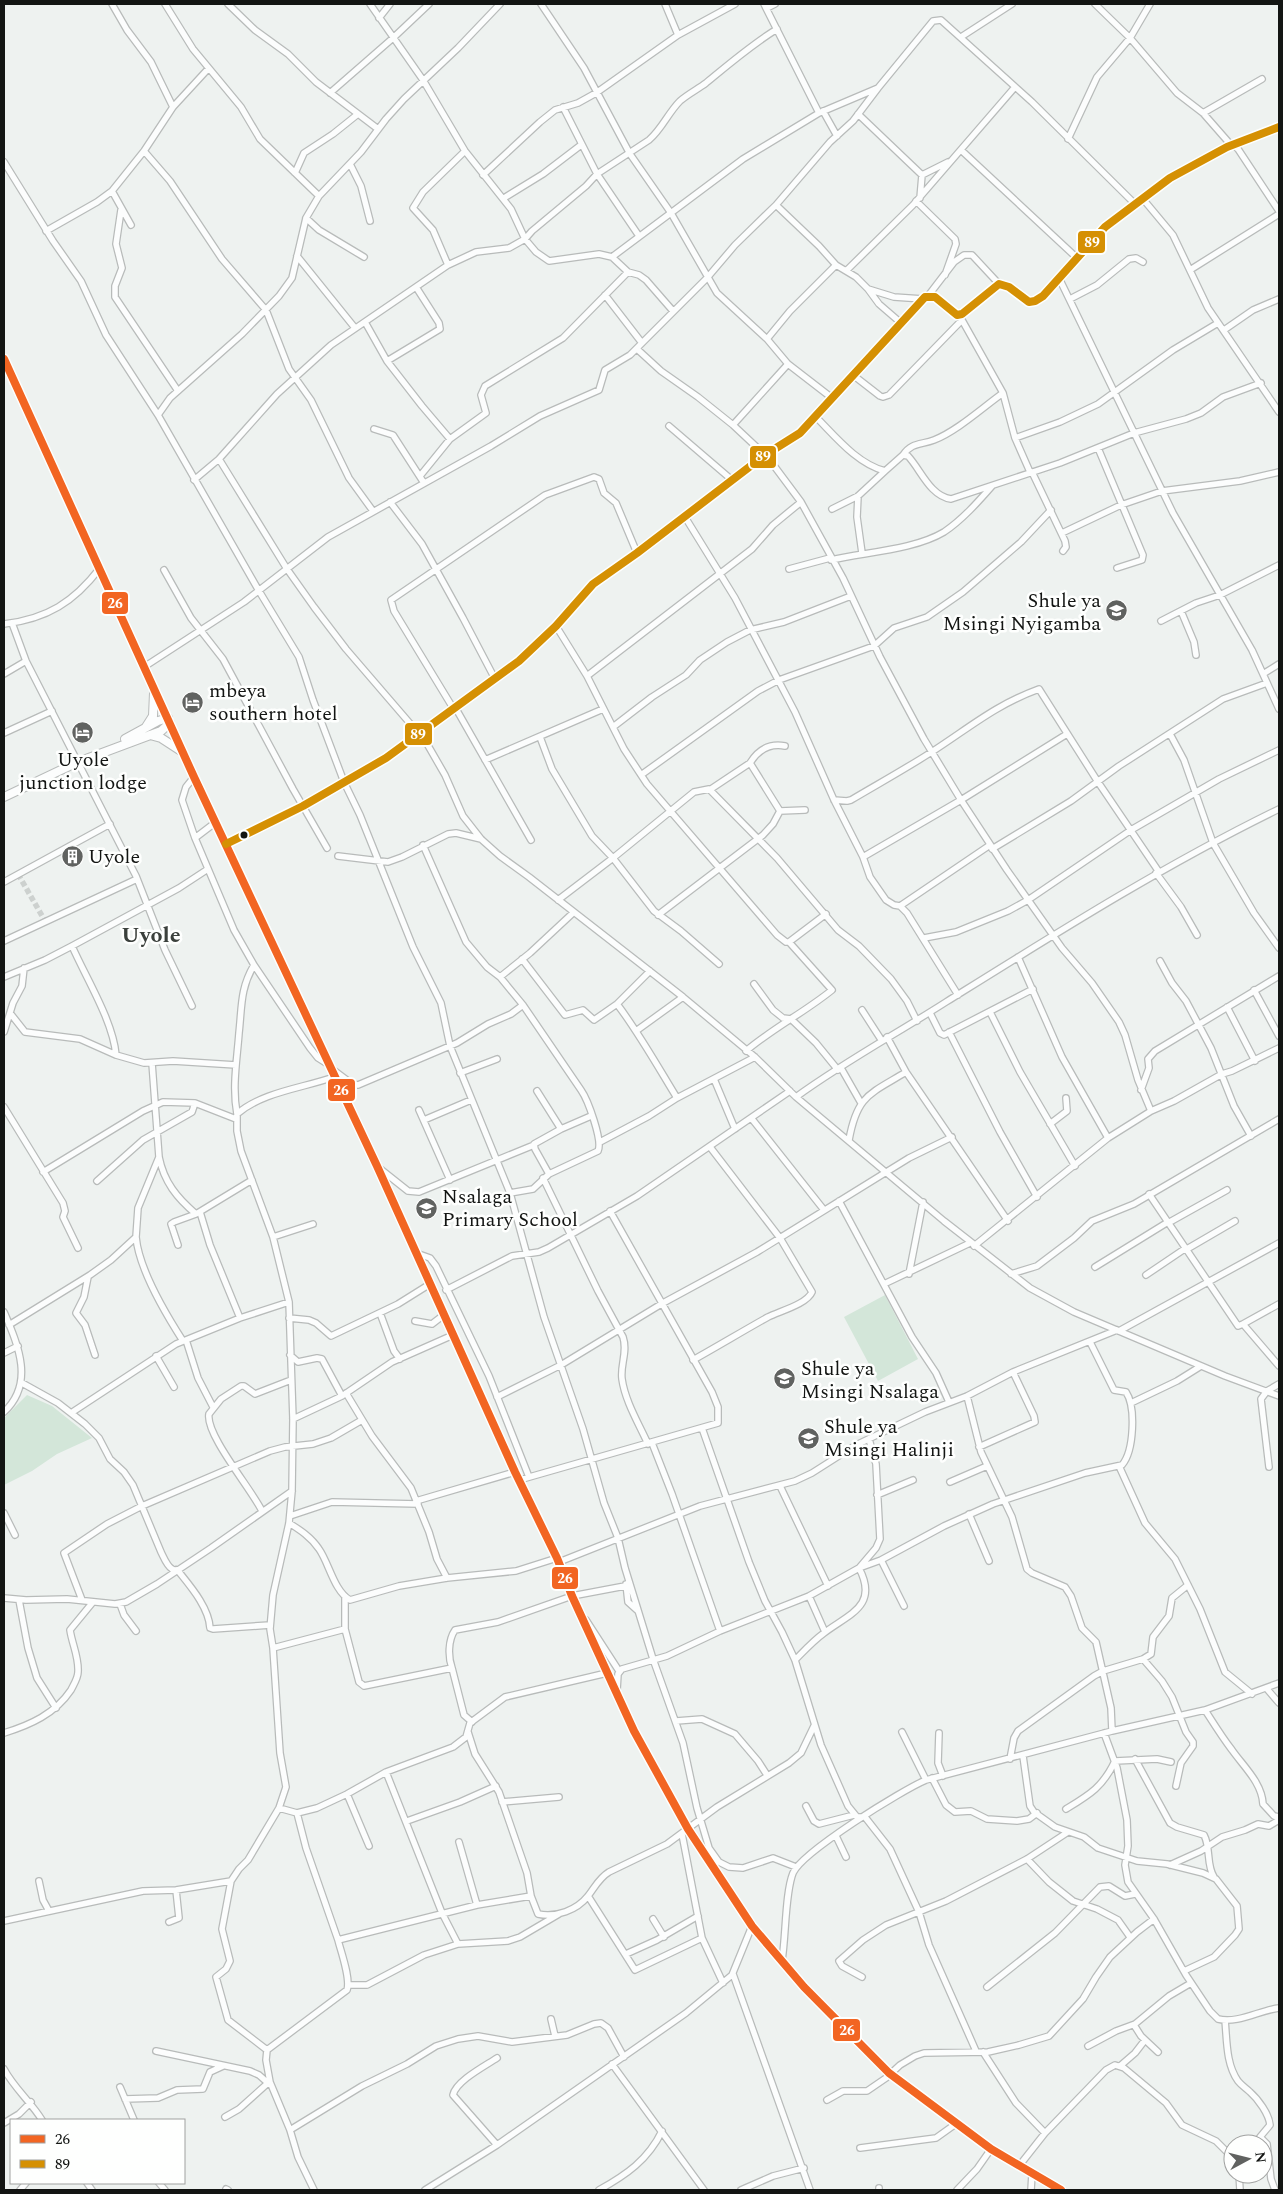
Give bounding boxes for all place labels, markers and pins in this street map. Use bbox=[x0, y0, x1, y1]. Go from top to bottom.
place label: Shule ya Msingi Nyigamba bbox=[943, 586, 1101, 639]
school or university icon: Shule ya Msingi Nyigamba bbox=[1105, 599, 1129, 623]
place label: mbeya southern hotel bbox=[209, 676, 338, 729]
hotel icon: mbeya southern hotel bbox=[181, 690, 205, 714]
hotel icon: Uyole junction lodge bbox=[71, 721, 95, 745]
place label: Uyole junction lodge bbox=[19, 745, 147, 798]
unlabelled marker bbox=[239, 830, 249, 840]
place label: Uyole bbox=[88, 842, 140, 872]
building icon: Uyole bbox=[60, 844, 84, 868]
place label: Nsalaga Primary School bbox=[442, 1182, 578, 1235]
school or university icon: Nsalaga Primary School bbox=[414, 1196, 438, 1220]
place label: Shule ya Msingi Nsalaga bbox=[801, 1354, 939, 1407]
school or university icon: Shule ya Msingi Nsalaga bbox=[773, 1367, 797, 1391]
place label: Shule ya Msingi Halinji bbox=[824, 1412, 954, 1465]
school or university icon: Shule ya Msingi Halinji bbox=[796, 1426, 820, 1450]

